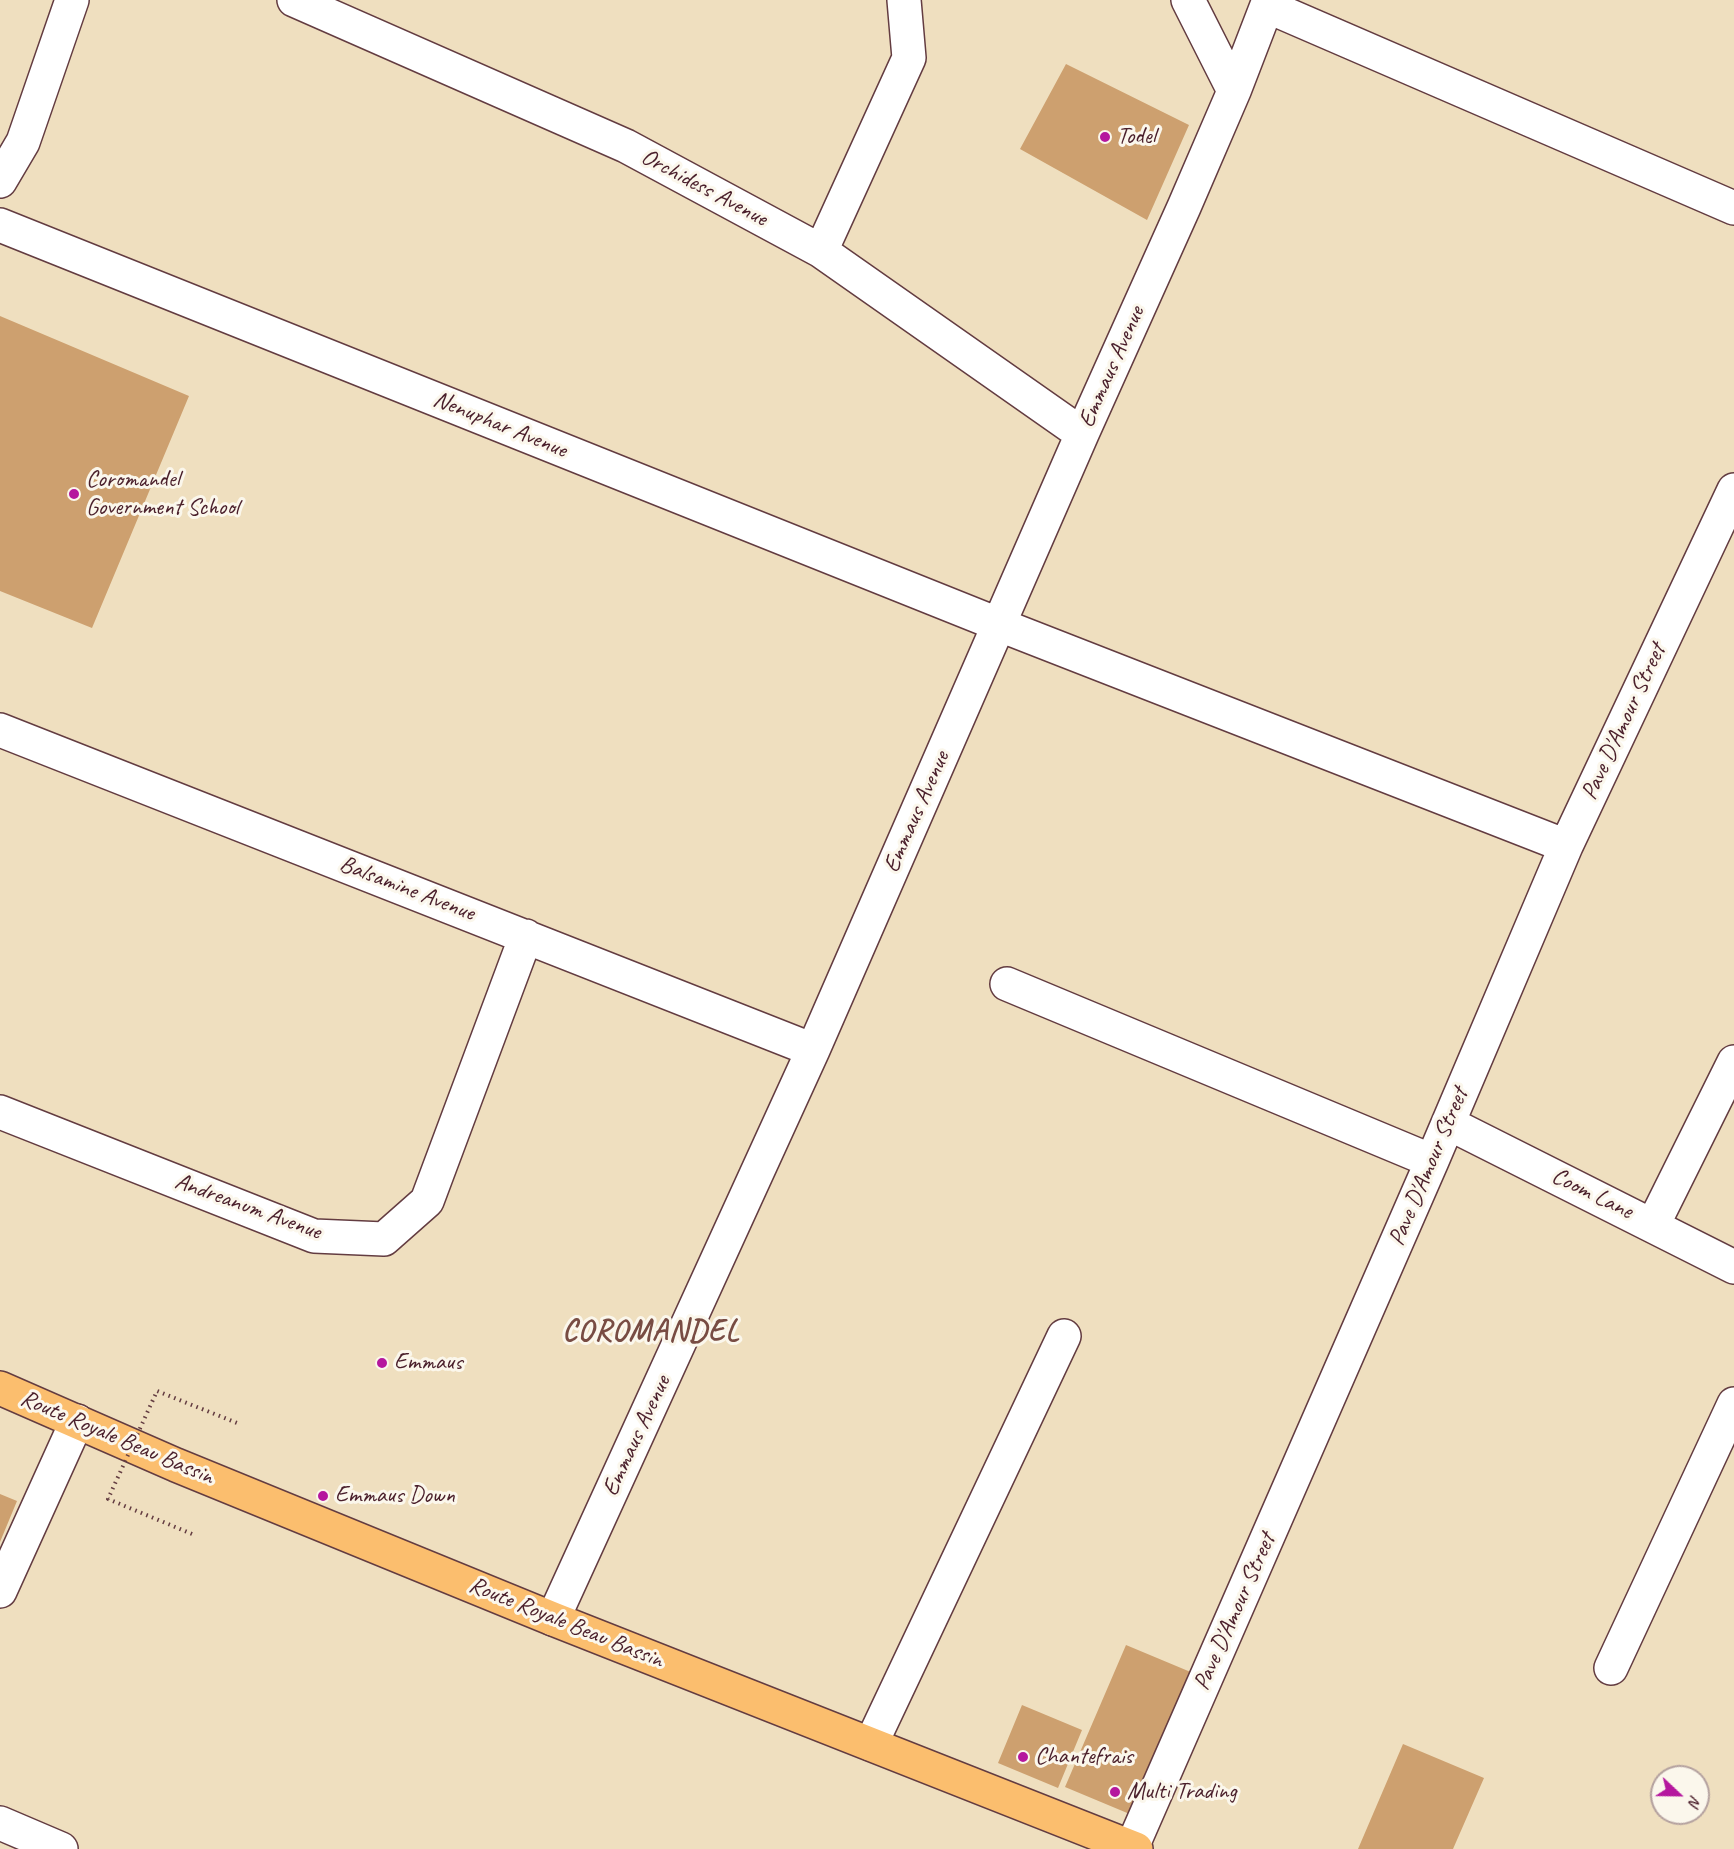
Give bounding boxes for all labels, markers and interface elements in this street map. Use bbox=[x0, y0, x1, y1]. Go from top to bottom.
place label: Todel bbox=[1117, 123, 1156, 151]
marker: Todel bbox=[1098, 130, 1112, 144]
street label: Orchidess Avenue bbox=[636, 143, 772, 233]
street label: Emmaus Avenue bbox=[1073, 302, 1151, 432]
street label: Nenuphar Avenue bbox=[429, 385, 571, 465]
place label: Coromandel Government School bbox=[86, 466, 239, 522]
marker: Coromandel Government School bbox=[67, 487, 81, 501]
street label: Pave D'Amour Street bbox=[1575, 640, 1673, 804]
street label: Emmaus Avenue bbox=[878, 747, 956, 877]
street label: Balsamine Avenue bbox=[335, 850, 479, 928]
street label: Pave D'Amour Street bbox=[1383, 1084, 1475, 1250]
street label: Coom Lane bbox=[1547, 1162, 1637, 1226]
street label: Andreanum Avenue bbox=[171, 1167, 325, 1247]
district label: COROMANDEL bbox=[563, 1314, 739, 1350]
place label: Emmaus bbox=[394, 1349, 462, 1377]
marker: Emmaus bbox=[375, 1356, 389, 1370]
street label: Emmaus Avenue bbox=[597, 1371, 677, 1501]
street label: Route Royale Beau Bassin bbox=[16, 1384, 218, 1492]
place label: Emmaus Down bbox=[335, 1482, 455, 1510]
marker: Emmaus Down bbox=[316, 1489, 330, 1503]
street label: Pave D'Amour Street bbox=[1188, 1529, 1282, 1695]
street label: Route Royale Beau Bassin bbox=[465, 1571, 667, 1675]
place label: Chantefrais bbox=[1035, 1743, 1133, 1771]
marker: Chantefrais bbox=[1016, 1750, 1030, 1764]
north arrow bbox=[1650, 1765, 1710, 1825]
place label: Multi Trading bbox=[1127, 1778, 1237, 1806]
marker: Multi Trading bbox=[1108, 1785, 1122, 1799]
text: N bbox=[1684, 1793, 1706, 1809]

